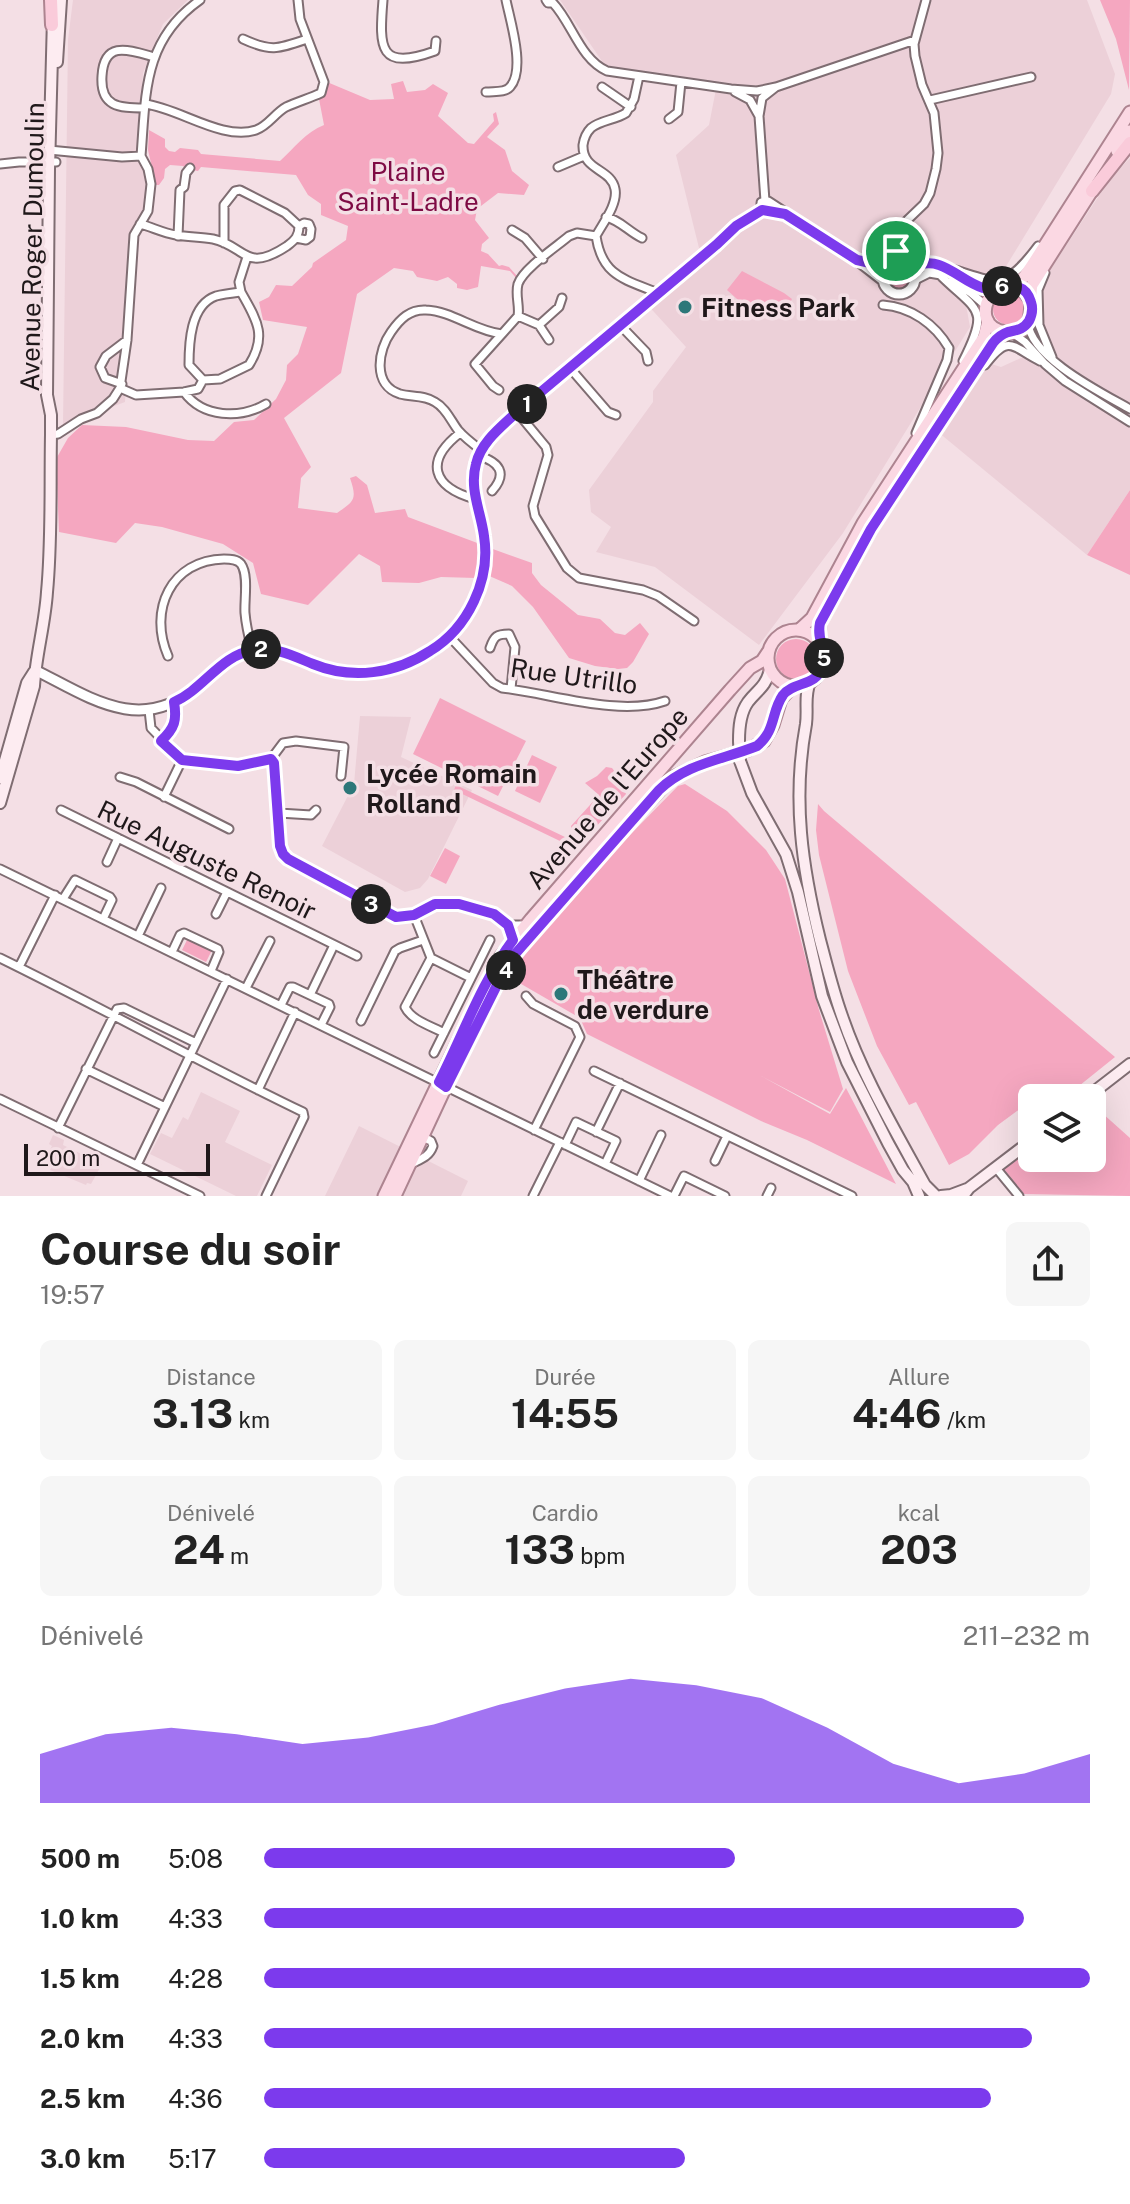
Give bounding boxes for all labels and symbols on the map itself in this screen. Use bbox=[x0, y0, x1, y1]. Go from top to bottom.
street label: Avenue Roger Dumoulin bbox=[14, 102, 50, 392]
park label: Plaine Saint-Ladre bbox=[337, 156, 479, 217]
pin bbox=[862, 217, 930, 285]
pin: 6 bbox=[982, 266, 1022, 306]
place label: Fitness Park bbox=[701, 292, 855, 323]
marker: Fitness Park bbox=[676, 298, 694, 316]
pin: 1 bbox=[507, 384, 547, 424]
pin: 2 bbox=[241, 629, 281, 669]
pin: 5 bbox=[804, 638, 844, 678]
street label: Rue Utrillo bbox=[508, 652, 640, 700]
street label: Avenue de l'Europe bbox=[520, 701, 694, 895]
place label: Lycée Romain Rolland bbox=[366, 758, 537, 819]
marker: Lycée Romain Rolland bbox=[341, 779, 359, 797]
street label: Rue Auguste Renoir bbox=[93, 794, 321, 926]
pin: 3 bbox=[351, 884, 391, 924]
pin: 4 bbox=[486, 950, 526, 990]
place label: Théâtre de verdure bbox=[577, 964, 709, 1025]
marker: Théâtre de verdure bbox=[552, 985, 570, 1003]
scale bar bbox=[24, 1140, 210, 1176]

